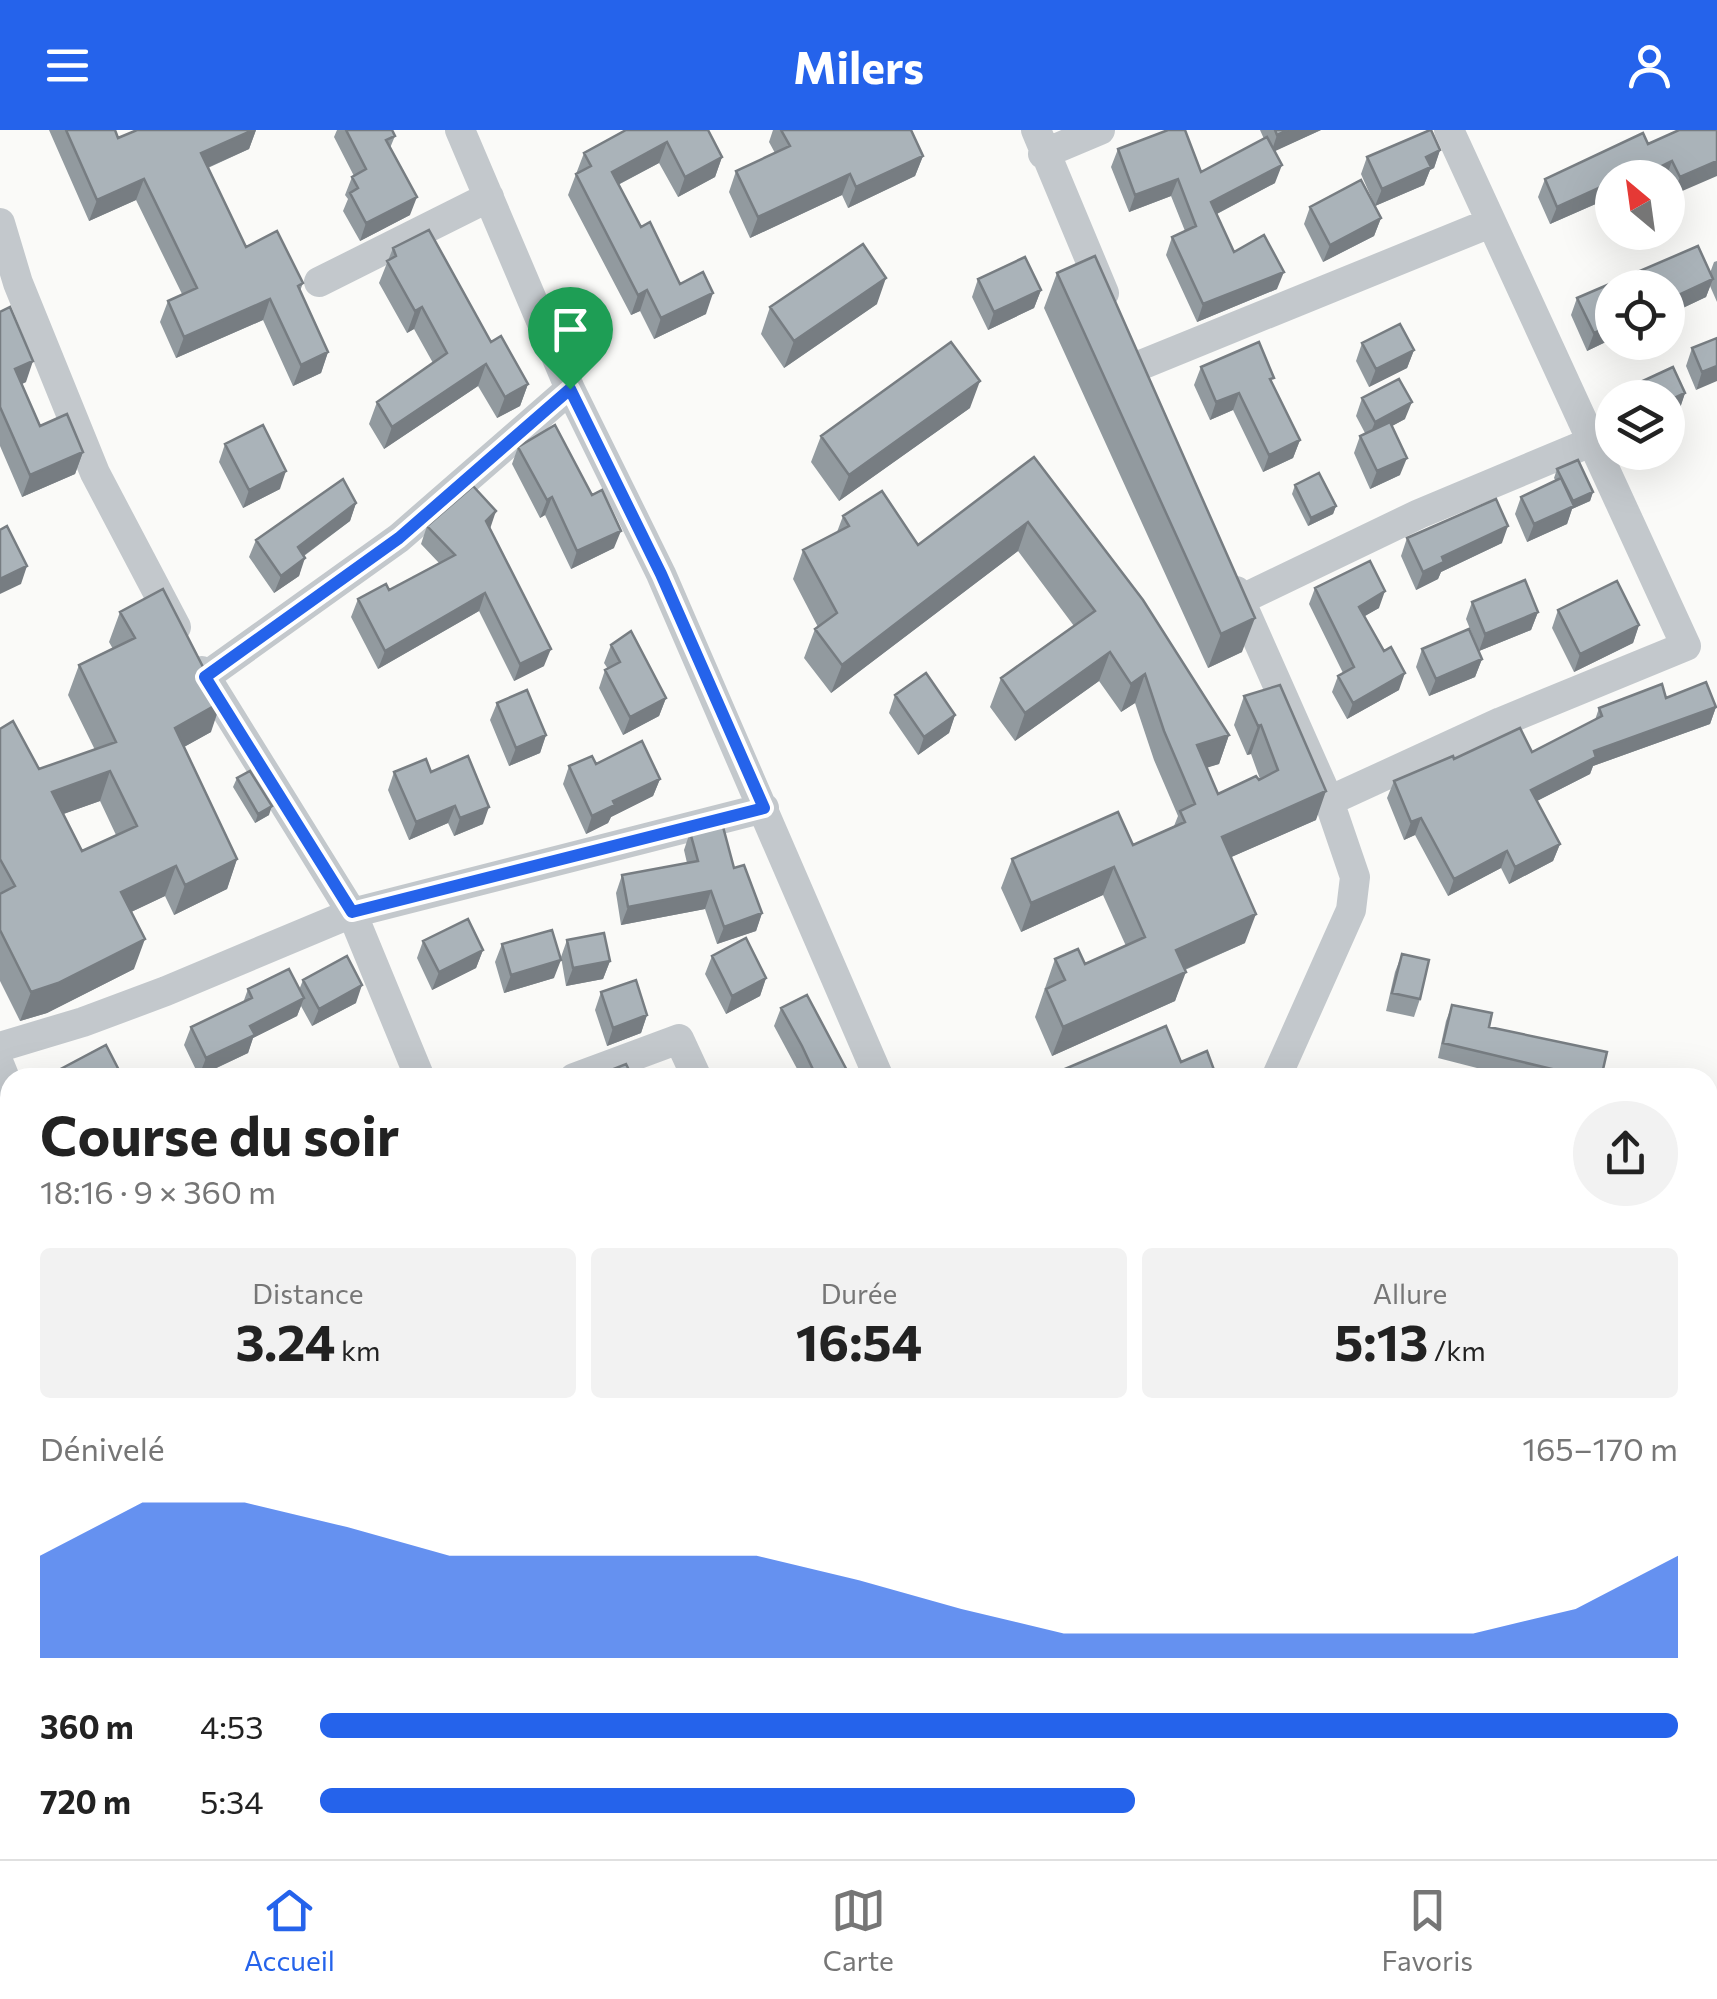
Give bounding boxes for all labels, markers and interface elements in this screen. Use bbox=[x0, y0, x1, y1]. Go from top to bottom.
icon: menu bbox=[40, 38, 95, 93]
text: Milers bbox=[793, 38, 924, 93]
icon: person bbox=[1622, 38, 1677, 93]
north arrow bbox=[1595, 160, 1685, 250]
map controls bbox=[1595, 160, 1685, 470]
button: locate bbox=[1595, 270, 1685, 360]
pin bbox=[528, 287, 613, 390]
icon: arrive bbox=[543, 302, 598, 357]
button: layers bbox=[1595, 380, 1685, 470]
text: Course du soir bbox=[40, 1100, 399, 1167]
button: share bbox=[1573, 1101, 1678, 1206]
text: 18:16 · 9 × 360 m bbox=[40, 1171, 276, 1211]
text: Distance bbox=[252, 1276, 364, 1310]
text: Durée bbox=[821, 1276, 897, 1310]
text: Allure bbox=[1373, 1276, 1447, 1310]
text: 3.24 bbox=[235, 1310, 336, 1371]
text: 16:54 bbox=[796, 1310, 922, 1371]
text: 5:13 bbox=[1334, 1310, 1428, 1371]
text: km bbox=[336, 1333, 381, 1367]
text: /km bbox=[1428, 1333, 1486, 1367]
text: Dénivelé bbox=[40, 1428, 165, 1468]
text: 165–170 m bbox=[1522, 1428, 1678, 1468]
text: 360 m bbox=[40, 1706, 134, 1746]
text: 4:53 bbox=[200, 1706, 263, 1746]
text: 720 m bbox=[40, 1781, 131, 1821]
text: 5:34 bbox=[200, 1781, 263, 1821]
tab: Accueil bbox=[244, 1883, 335, 1977]
tab: Carte bbox=[823, 1883, 894, 1977]
tab: Favoris bbox=[1382, 1883, 1473, 1977]

